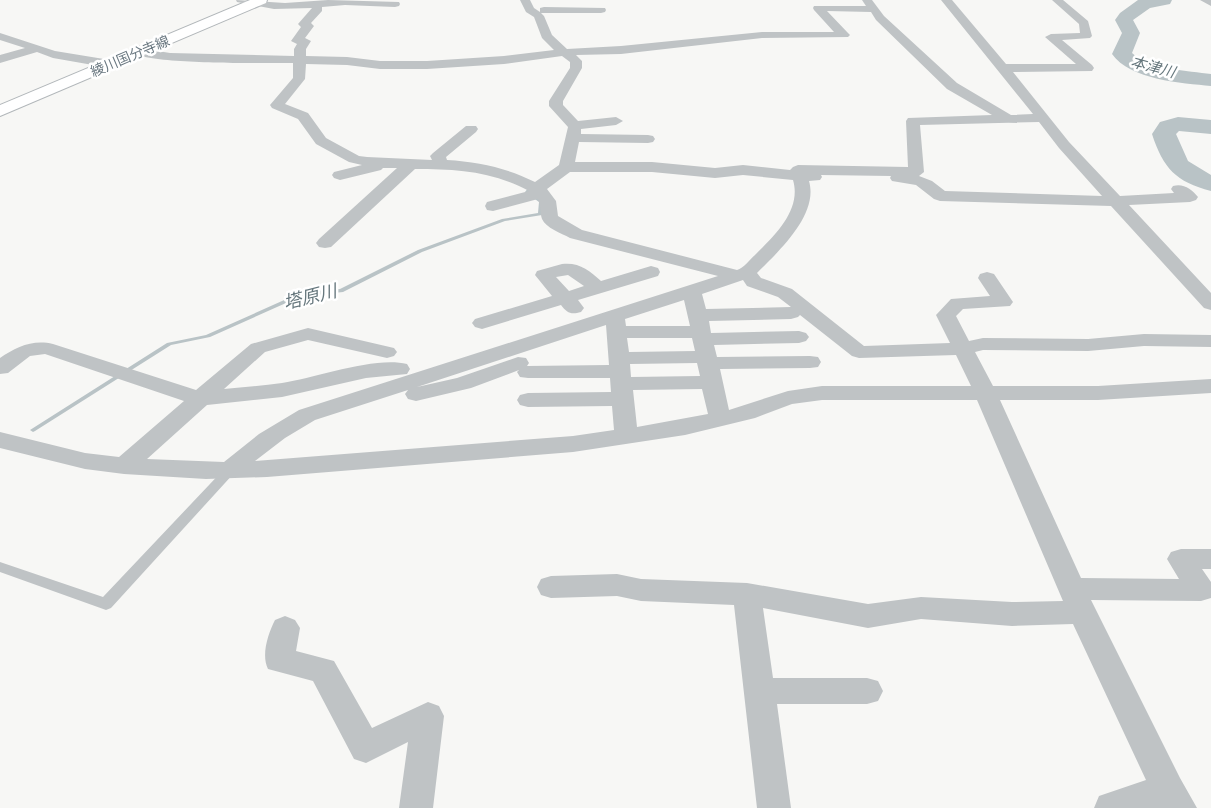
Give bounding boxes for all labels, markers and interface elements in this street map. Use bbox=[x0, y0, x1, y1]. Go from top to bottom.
street label: 綾川国分寺線 bbox=[88, 31, 172, 81]
water label: 本津川 bbox=[1129, 52, 1179, 83]
water label: 塔原川 bbox=[281, 278, 341, 315]

